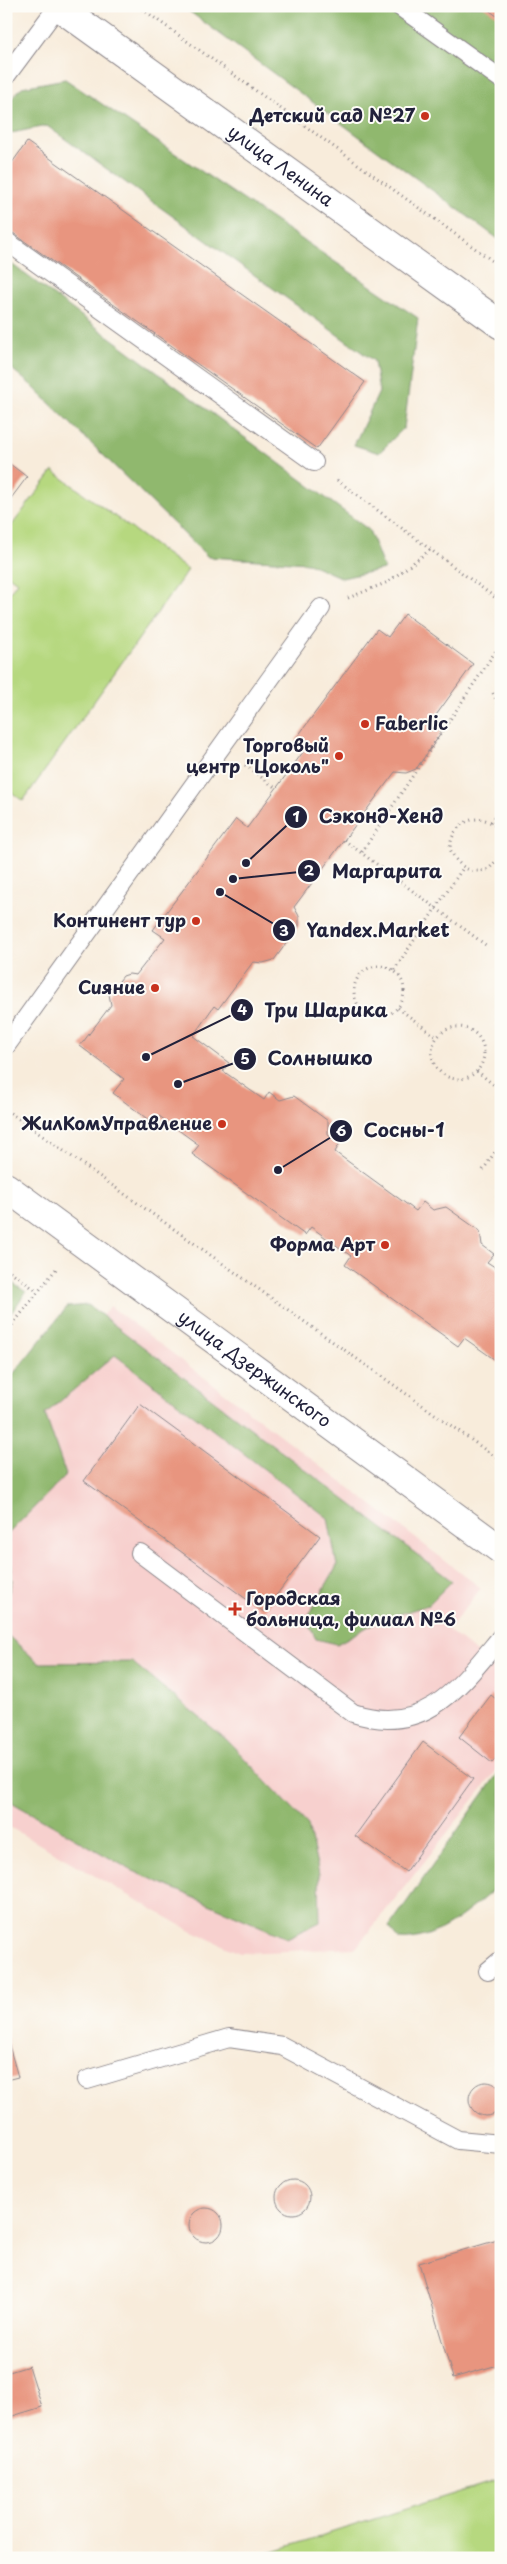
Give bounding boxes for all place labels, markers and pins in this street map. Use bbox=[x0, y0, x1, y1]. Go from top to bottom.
place label: Детский сад №27 bbox=[249, 101, 416, 128]
marker: Детский сад №27 bbox=[419, 110, 431, 122]
place label: Faberlic bbox=[375, 709, 448, 736]
marker: Faberlic bbox=[359, 718, 371, 730]
place label: Торговый центр "Цоколь" bbox=[186, 731, 329, 779]
marker: Торговый центр "Цоколь" bbox=[333, 750, 345, 762]
callout: Сэконд-Хенд bbox=[284, 800, 453, 834]
callout: Маргарита bbox=[297, 854, 452, 888]
place label: Континент тур bbox=[53, 906, 186, 933]
callout: Yandex.Market bbox=[271, 913, 459, 947]
marker: Континент тур bbox=[190, 915, 202, 927]
place label: Сияние bbox=[78, 973, 145, 1000]
marker: Сияние bbox=[149, 982, 161, 994]
callout: Три Шарика bbox=[229, 993, 399, 1027]
callout: Солнышко bbox=[232, 1042, 382, 1076]
place label: ЖилКомУправление bbox=[21, 1109, 212, 1136]
callout: Сосны-1 bbox=[329, 1114, 455, 1148]
marker: ЖилКомУправление bbox=[216, 1118, 228, 1130]
place label: Форма Арт bbox=[270, 1230, 376, 1257]
marker: Форма Арт bbox=[379, 1239, 391, 1251]
place label: Городская больница, филиал №6 bbox=[246, 1584, 456, 1632]
marker: Городская больница, филиал №6 bbox=[228, 1602, 242, 1616]

